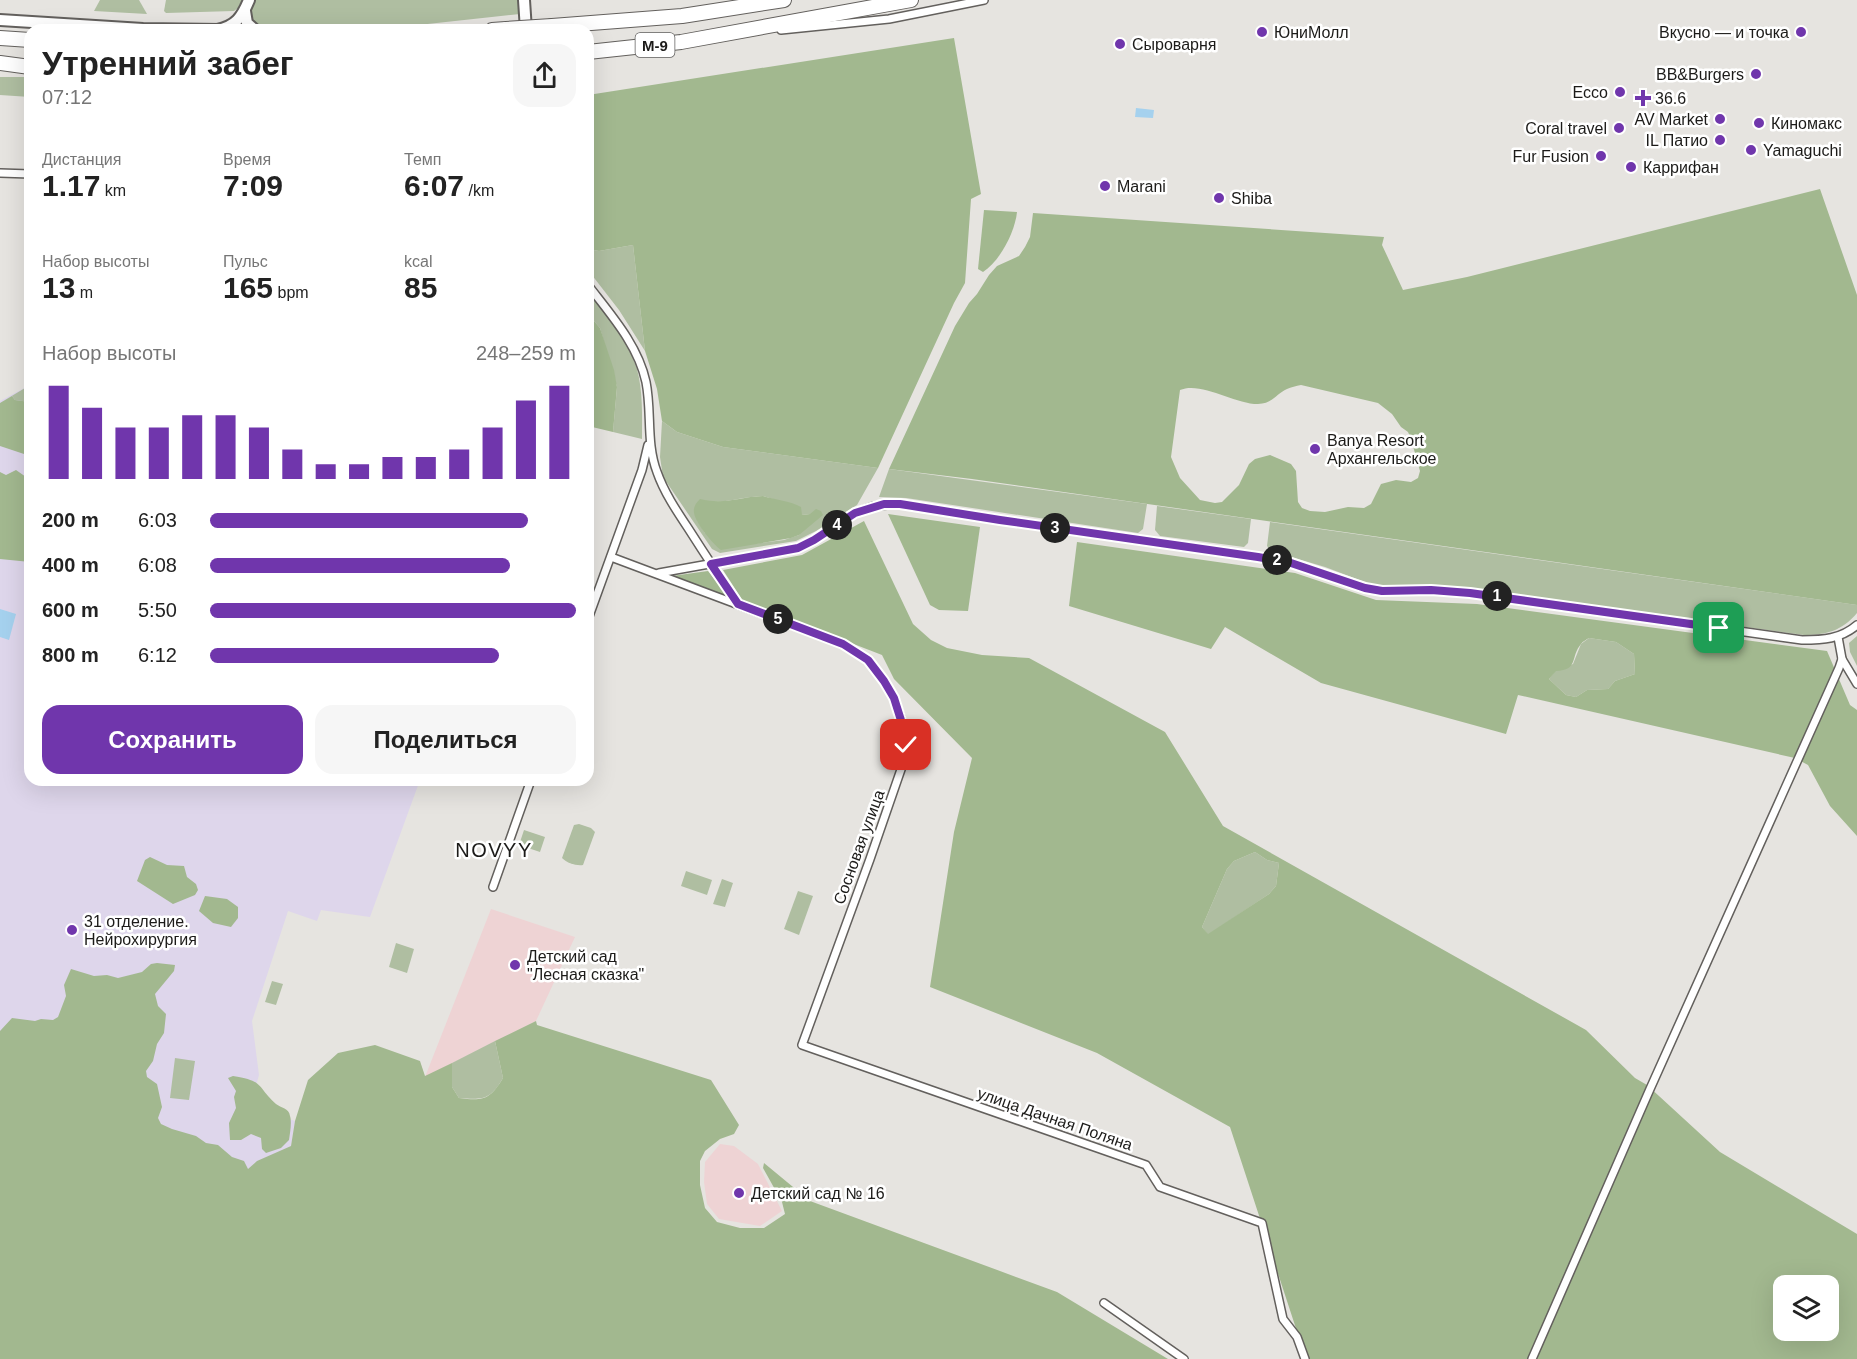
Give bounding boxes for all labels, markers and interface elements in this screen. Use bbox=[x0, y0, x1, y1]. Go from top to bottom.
place label: ЮниМолл bbox=[1274, 24, 1349, 41]
place label: Вкусно — и точка bbox=[1659, 24, 1789, 41]
marker: ЮниМолл bbox=[1255, 25, 1269, 39]
marker: Вкусно — и точка bbox=[1794, 25, 1808, 39]
road number: М-9 bbox=[636, 33, 674, 57]
place label: Сыроварня bbox=[1132, 36, 1216, 53]
marker: Сыроварня bbox=[1113, 37, 1127, 51]
button: share bbox=[513, 44, 576, 107]
text: Утренний забег bbox=[42, 45, 294, 82]
place label: BB&Burgers bbox=[1656, 66, 1744, 83]
marker: BB&Burgers bbox=[1749, 67, 1763, 81]
place label: Ecco bbox=[1572, 84, 1608, 101]
marker: Ecco bbox=[1613, 85, 1627, 99]
text: 07:12 bbox=[42, 86, 92, 108]
place label: 36.6 bbox=[1655, 90, 1686, 107]
marker: 36.6 bbox=[1636, 91, 1650, 105]
place label: AV Market bbox=[1635, 111, 1709, 128]
marker: AV Market bbox=[1713, 112, 1727, 126]
place label: Киномакс bbox=[1771, 115, 1842, 132]
marker: Киномакс bbox=[1752, 116, 1766, 130]
place label: Coral travel bbox=[1525, 120, 1607, 137]
marker: Coral travel bbox=[1612, 121, 1626, 135]
place label: IL Патио bbox=[1646, 132, 1708, 149]
marker: IL Патио bbox=[1713, 133, 1727, 147]
place label: Yamaguchi bbox=[1763, 142, 1842, 159]
marker: Yamaguchi bbox=[1744, 143, 1758, 157]
place label: Fur Fusion bbox=[1513, 148, 1589, 165]
marker: Fur Fusion bbox=[1594, 149, 1608, 163]
text: Дистанция bbox=[42, 151, 121, 168]
text: Время bbox=[223, 151, 271, 168]
text: Темп bbox=[404, 151, 441, 168]
place label: Каррифан bbox=[1643, 159, 1719, 176]
marker: Каррифан bbox=[1624, 160, 1638, 174]
text: 1.17 bbox=[42, 169, 100, 202]
text: 7:09 bbox=[223, 169, 283, 202]
text: 6:07 bbox=[404, 169, 464, 202]
place label: Marani bbox=[1117, 178, 1166, 195]
marker: Marani bbox=[1098, 179, 1112, 193]
text: km bbox=[100, 182, 126, 199]
text: /km bbox=[464, 182, 494, 199]
place label: Shiba bbox=[1231, 190, 1272, 207]
marker: Shiba bbox=[1212, 191, 1226, 205]
text: Набор высоты bbox=[42, 253, 149, 270]
text: Пульс bbox=[223, 253, 268, 270]
text: kcal bbox=[404, 253, 432, 270]
text: 13 bbox=[42, 271, 75, 304]
text: 165 bbox=[223, 271, 273, 304]
text: 85 bbox=[404, 271, 437, 304]
text: m bbox=[75, 284, 93, 301]
text: bpm bbox=[273, 284, 309, 301]
text: Набор высоты bbox=[42, 342, 176, 364]
text: 248–259 m bbox=[476, 342, 576, 364]
place label: Banya Resort Архангельское bbox=[1327, 432, 1437, 467]
marker: Banya Resort Архангельское bbox=[1308, 442, 1322, 456]
text: 200 m bbox=[42, 509, 99, 531]
text: 6:03 bbox=[138, 509, 177, 531]
pin: 4 bbox=[822, 510, 852, 540]
pin: 3 bbox=[1040, 513, 1070, 543]
text: 4 bbox=[833, 516, 841, 533]
text: 3 bbox=[1051, 519, 1059, 536]
pin: 2 bbox=[1262, 545, 1292, 575]
text: 2 bbox=[1273, 551, 1281, 568]
text: 400 m bbox=[42, 554, 99, 576]
text: 6:08 bbox=[138, 554, 177, 576]
pin: 1 bbox=[1482, 581, 1512, 611]
text: 1 bbox=[1493, 587, 1501, 604]
text: 600 m bbox=[42, 599, 99, 621]
text: 5:50 bbox=[138, 599, 177, 621]
pin bbox=[1693, 602, 1744, 653]
pin: 5 bbox=[763, 604, 793, 634]
text: 5 bbox=[774, 610, 782, 627]
icon: arrive bbox=[1702, 611, 1735, 644]
text: 800 m bbox=[42, 644, 99, 666]
text: 6:12 bbox=[138, 644, 177, 666]
button: Сохранить bbox=[42, 705, 303, 774]
button: Поделиться bbox=[315, 705, 576, 774]
pin bbox=[880, 719, 931, 770]
icon: check bbox=[889, 728, 922, 761]
street label: Сосновая улица bbox=[830, 787, 888, 907]
district label: NOVYY bbox=[455, 839, 533, 861]
place label: 31 отделение. Нейрохирургия bbox=[84, 913, 197, 948]
marker: 31 отделение. Нейрохирургия bbox=[65, 923, 79, 937]
place label: Детский сад "Лесная сказка" bbox=[527, 948, 644, 983]
marker: Детский сад "Лесная сказка" bbox=[508, 958, 522, 972]
street label: улица Дачная Поляна bbox=[975, 1084, 1135, 1154]
place label: Детский сад № 16 bbox=[751, 1185, 885, 1202]
marker: Детский сад № 16 bbox=[732, 1186, 746, 1200]
map controls bbox=[1773, 1275, 1839, 1341]
button: layers bbox=[1773, 1275, 1839, 1341]

